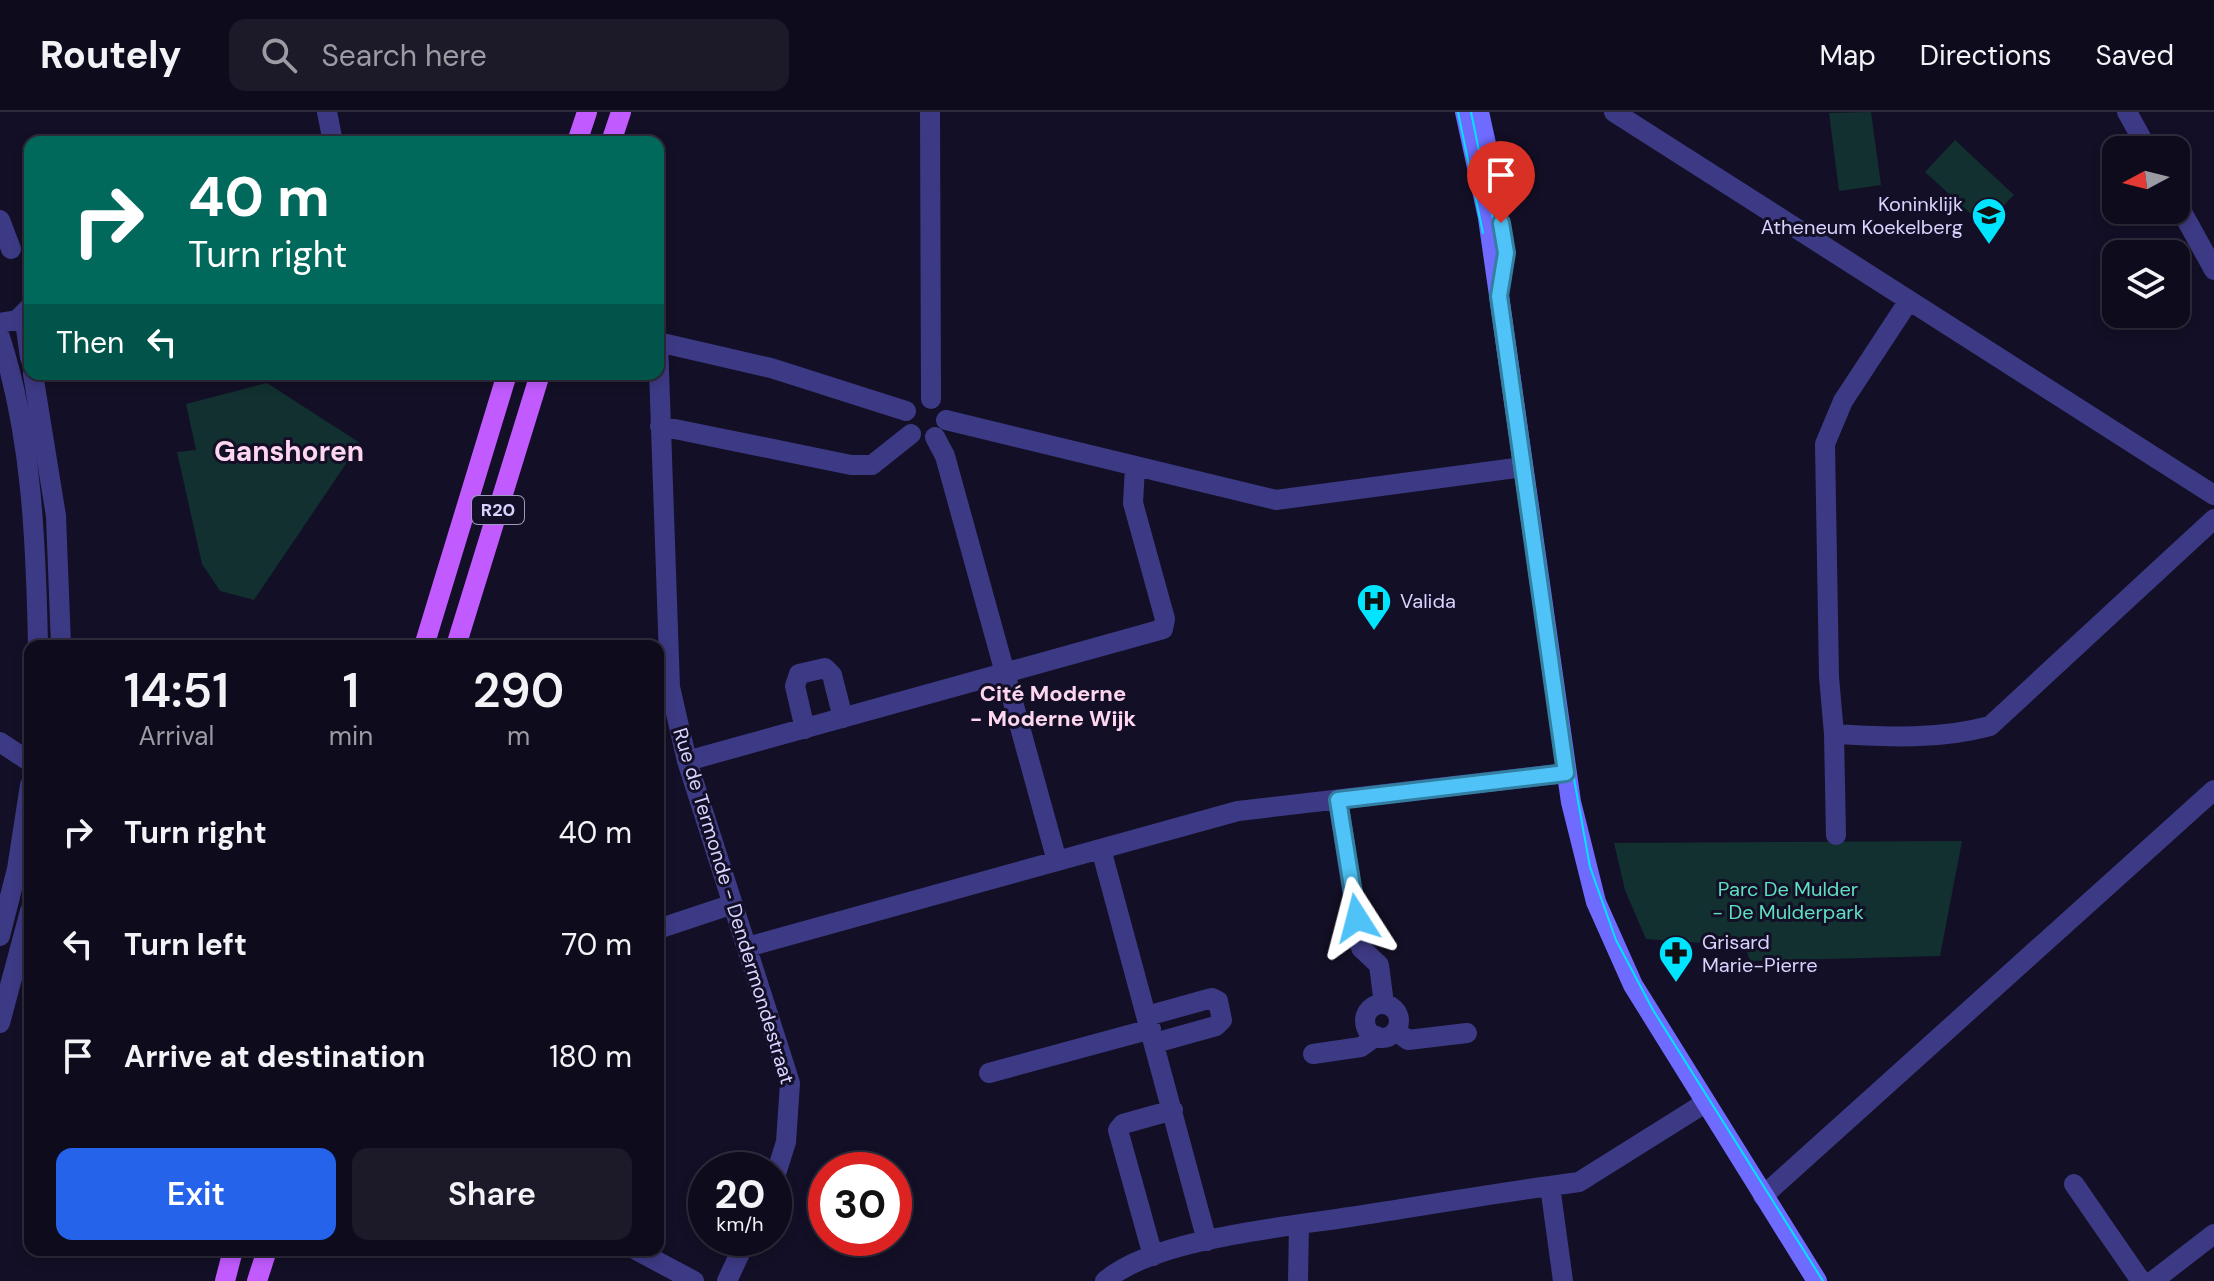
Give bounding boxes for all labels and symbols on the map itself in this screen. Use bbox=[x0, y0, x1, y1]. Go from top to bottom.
north arrow bbox=[2102, 136, 2190, 224]
pin bbox=[1467, 141, 1535, 223]
place label: Koninklijk Atheneum Koekelberg bbox=[1761, 191, 1963, 240]
school or university icon: Koninklijk Atheneum Koekelberg bbox=[1970, 196, 2008, 246]
district label: Ganshoren bbox=[214, 433, 364, 470]
road number: R20 bbox=[472, 496, 524, 524]
hospital icon: Valida bbox=[1355, 582, 1393, 632]
place label: Valida bbox=[1400, 588, 1456, 614]
district label: Cité Moderne - Moderne Wijk bbox=[970, 679, 1137, 733]
street label: Rue de Termonde - Dendermondestraat bbox=[667, 725, 801, 1087]
position arrow bbox=[1315, 876, 1399, 960]
park label: Parc De Mulder - De Mulderpark bbox=[1712, 876, 1864, 925]
place label: Grisard Marie-Pierre bbox=[1702, 929, 1818, 978]
pharmacy icon: Grisard Marie-Pierre bbox=[1657, 934, 1695, 984]
speed limit sign: 30 bbox=[808, 1152, 912, 1256]

